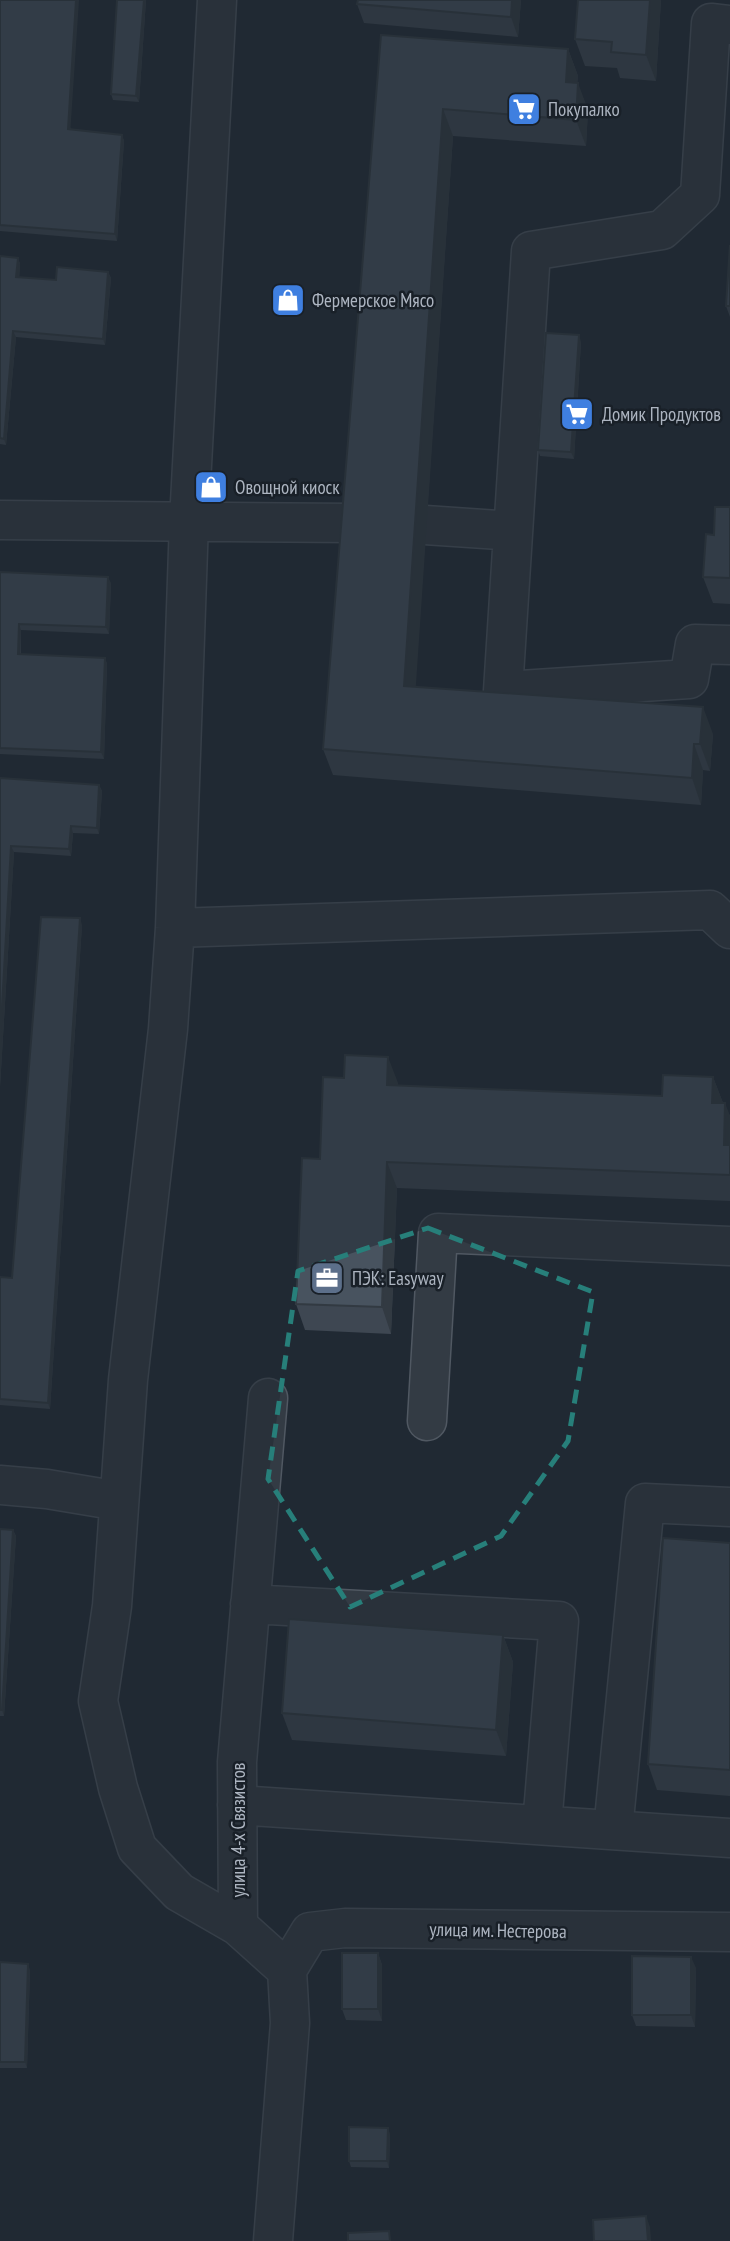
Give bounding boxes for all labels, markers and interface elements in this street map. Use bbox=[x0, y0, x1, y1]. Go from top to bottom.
supermarket icon: Покупалко bbox=[505, 90, 543, 128]
place label: Покупалко bbox=[548, 97, 620, 121]
shop icon: Фермерское Мясо bbox=[269, 281, 307, 319]
place label: Фермерское Мясо bbox=[312, 288, 434, 312]
supermarket icon: Домик Продуктов bbox=[558, 395, 596, 433]
place label: Домик Продуктов bbox=[602, 402, 721, 426]
shop icon: Овощной киоск bbox=[192, 468, 230, 506]
place label: Овощной киоск bbox=[235, 475, 340, 499]
office icon: ПЭК: Easyway bbox=[308, 1259, 346, 1297]
place label: ПЭК: Easyway bbox=[352, 1266, 444, 1290]
street label: улица 4-х Связистов bbox=[226, 1763, 250, 1898]
street label: улица им. Нестерова bbox=[429, 1917, 567, 1943]

